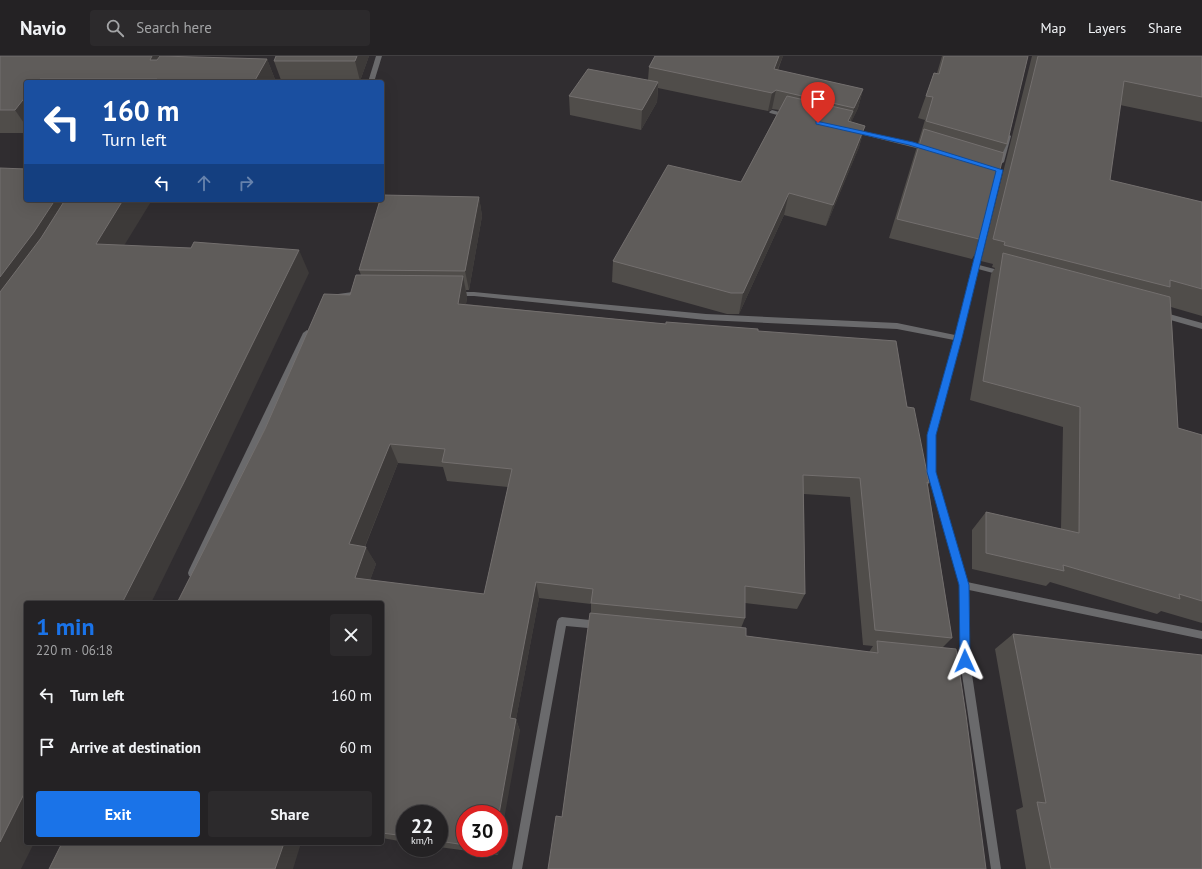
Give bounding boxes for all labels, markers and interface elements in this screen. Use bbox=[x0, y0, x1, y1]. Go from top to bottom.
search box bbox=[90, 10, 370, 46]
text: Navio bbox=[20, 16, 66, 40]
icon: search bbox=[104, 17, 126, 39]
text: Search here bbox=[136, 18, 212, 37]
text: Map bbox=[1040, 19, 1066, 37]
text: Layers bbox=[1088, 19, 1126, 37]
text: Share bbox=[1148, 19, 1182, 37]
pin bbox=[801, 82, 835, 123]
icon: arrive bbox=[807, 88, 829, 110]
text: 160 m bbox=[102, 92, 179, 129]
icon: left bbox=[36, 96, 88, 148]
text: Turn left bbox=[102, 128, 167, 151]
icon: left bbox=[151, 172, 173, 194]
icon: ahead bbox=[193, 172, 215, 194]
icon: right bbox=[235, 172, 257, 194]
text: 1 min bbox=[36, 611, 95, 642]
button: close bbox=[330, 614, 372, 656]
position arrow bbox=[944, 640, 986, 682]
text: 220 m · 06:18 bbox=[36, 642, 113, 659]
icon: left bbox=[36, 684, 58, 706]
text: Turn left bbox=[70, 686, 124, 705]
text: 160 m bbox=[331, 686, 372, 705]
icon: arrive bbox=[36, 736, 58, 758]
text: Arrive at destination bbox=[70, 738, 201, 757]
text: 60 m bbox=[339, 738, 372, 757]
button: Exit bbox=[36, 791, 200, 837]
button: Share bbox=[208, 791, 372, 837]
speed limit sign: 30 bbox=[456, 805, 508, 857]
text: 22 bbox=[411, 813, 433, 839]
text: km/h bbox=[411, 834, 433, 847]

